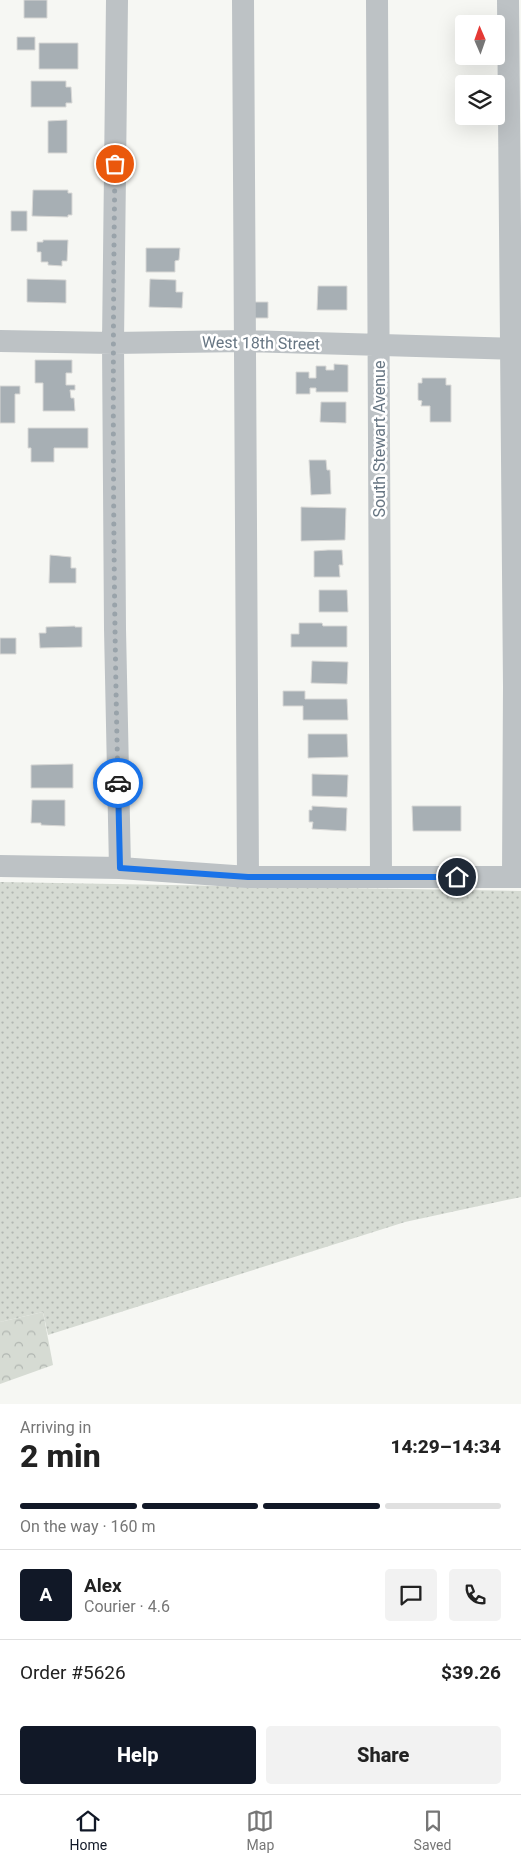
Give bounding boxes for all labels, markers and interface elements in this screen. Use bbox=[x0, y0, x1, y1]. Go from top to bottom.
north arrow bbox=[455, 15, 505, 65]
map controls bbox=[455, 15, 505, 125]
button: layers bbox=[455, 75, 505, 125]
pin bbox=[94, 143, 136, 185]
icon: bag bbox=[101, 150, 129, 178]
street label: West 18th Street bbox=[202, 332, 320, 354]
street label: South Stewart Avenue bbox=[370, 361, 389, 517]
courier bbox=[93, 758, 143, 808]
icon: car bbox=[104, 769, 132, 797]
pin bbox=[436, 856, 478, 898]
icon: home bbox=[443, 863, 471, 891]
text: Arriving in bbox=[20, 1418, 91, 1437]
text: 14:29–14:34 bbox=[390, 1435, 501, 1458]
text: 2 min bbox=[20, 1437, 101, 1475]
text: On the way · 160 m bbox=[20, 1517, 156, 1536]
button: chat bbox=[385, 1569, 437, 1621]
button: phone bbox=[449, 1569, 501, 1621]
text: Alex bbox=[84, 1574, 122, 1597]
text: A bbox=[40, 1583, 52, 1606]
text: Courier · 4.6 bbox=[84, 1597, 170, 1616]
text: Order #5626 bbox=[20, 1661, 126, 1684]
text: $39.26 bbox=[441, 1661, 501, 1684]
button: Help bbox=[20, 1726, 256, 1784]
button: Share bbox=[266, 1726, 501, 1784]
tab: Home bbox=[70, 1807, 107, 1853]
tab: Map bbox=[246, 1807, 274, 1853]
tab: Saved bbox=[414, 1807, 451, 1853]

